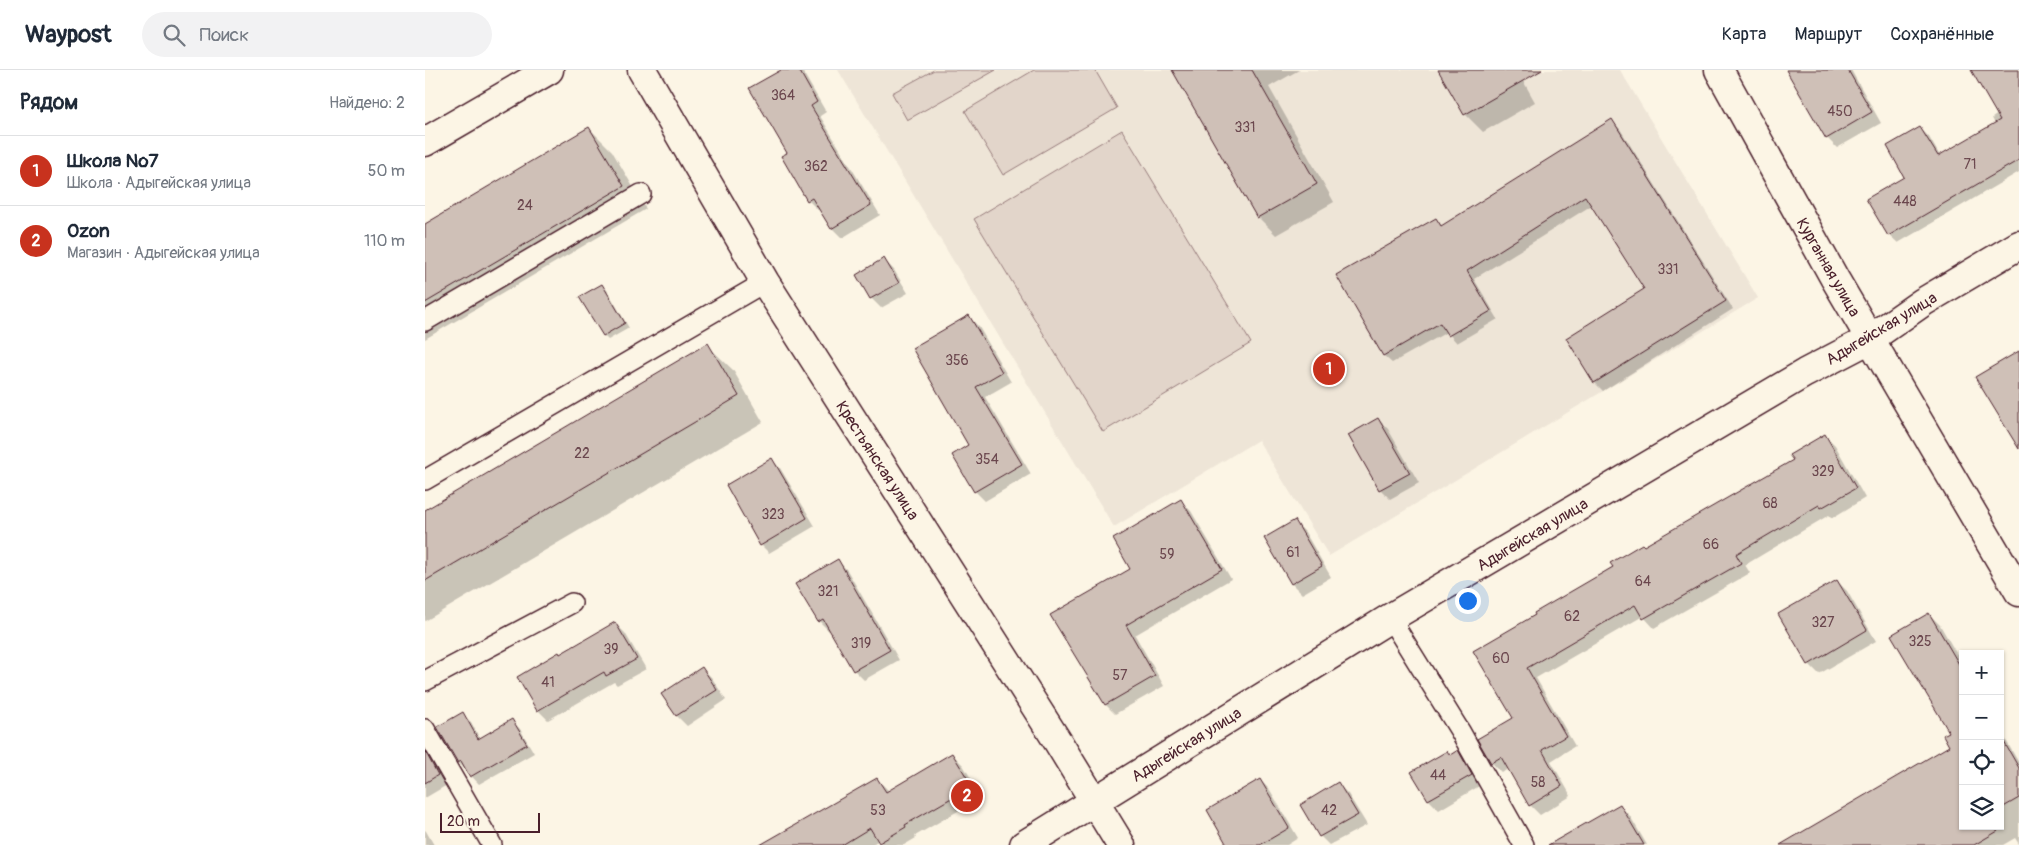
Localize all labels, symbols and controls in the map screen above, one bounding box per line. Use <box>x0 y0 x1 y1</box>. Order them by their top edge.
search box <box>142 12 492 57</box>
text: Waypost <box>25 20 112 49</box>
icon: search <box>160 21 188 49</box>
text: Поиск <box>200 23 249 47</box>
text: Карта <box>1722 23 1766 46</box>
text: Маршрут <box>1794 23 1862 46</box>
text: Сохранённые <box>1890 23 1994 46</box>
house number: 364 <box>771 87 795 104</box>
text: Рядом <box>20 89 78 116</box>
text: Найдено: 2 <box>329 93 405 113</box>
house number: 450 <box>1827 103 1853 120</box>
house number: 331 <box>1234 119 1256 136</box>
text: Школа №7 <box>67 149 159 173</box>
house number: 71 <box>1964 156 1976 173</box>
house number: 362 <box>804 158 828 175</box>
text: 1 <box>33 161 39 181</box>
text: 50 m <box>368 161 405 181</box>
text: Школа · Адыгейская улица <box>67 173 251 193</box>
house number: 448 <box>1893 193 1917 210</box>
house number: 24 <box>517 197 533 214</box>
street label: Курганная улица <box>1792 215 1864 320</box>
text: Ozon <box>67 219 110 243</box>
text: 2 <box>32 231 40 251</box>
text: 110 m <box>364 231 405 251</box>
text: Магазин · Адыгейская улица <box>67 243 260 263</box>
house number: 331 <box>1657 261 1679 278</box>
street label: Адыгейская улица <box>1822 288 1941 370</box>
pin: 1 <box>1313 350 1345 388</box>
house number: 356 <box>945 352 969 369</box>
street label: Крестьянская улица <box>831 397 923 524</box>
house number: 22 <box>574 445 590 462</box>
house number: 354 <box>975 451 999 468</box>
house number: 329 <box>1812 463 1834 480</box>
street label: Адыгейская улица <box>1473 494 1592 576</box>
house number: 68 <box>1762 495 1778 512</box>
house number: 323 <box>761 506 785 523</box>
house number: 66 <box>1703 536 1719 553</box>
house number: 61 <box>1286 544 1300 561</box>
house number: 59 <box>1160 546 1174 563</box>
house number: 64 <box>1635 573 1651 590</box>
house number: 321 <box>817 583 839 600</box>
your location <box>1455 588 1481 614</box>
house number: 62 <box>1564 608 1580 625</box>
house number: 327 <box>1811 614 1835 631</box>
house number: 325 <box>1908 633 1932 650</box>
house number: 319 <box>851 635 871 652</box>
house number: 39 <box>603 641 619 658</box>
house number: 60 <box>1492 650 1510 667</box>
map controls <box>1959 650 2004 830</box>
button: + <box>1959 650 2004 695</box>
house number: 57 <box>1113 667 1128 684</box>
house number: 41 <box>541 674 555 691</box>
button: − <box>1959 695 2004 740</box>
street label: Адыгейская улица <box>1128 703 1245 787</box>
button: locate <box>1959 740 2004 785</box>
house number: 44 <box>1430 767 1446 784</box>
house number: 58 <box>1531 774 1545 791</box>
pin: 2 <box>951 777 983 815</box>
button: layers <box>1959 785 2004 830</box>
house number: 53 <box>870 802 886 819</box>
house number: 42 <box>1321 802 1337 819</box>
scale bar <box>440 810 540 833</box>
text: 20 m <box>447 813 480 830</box>

